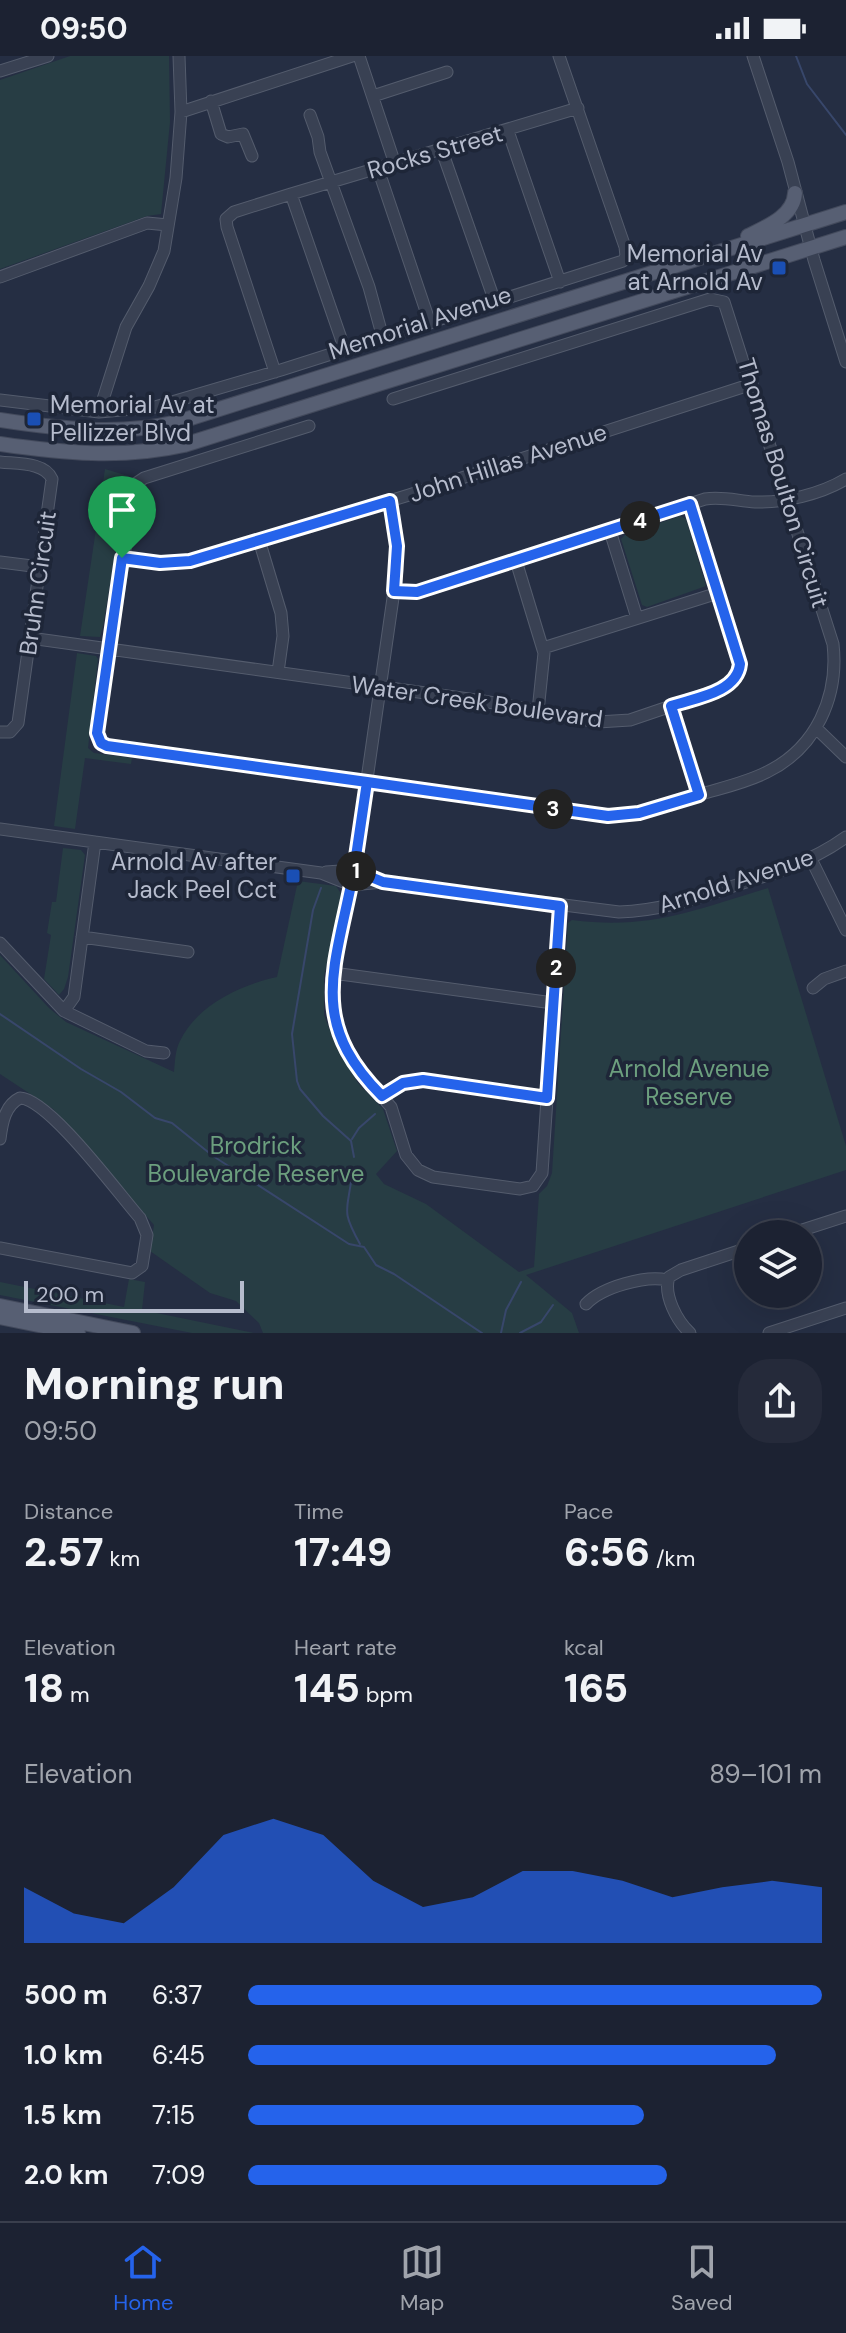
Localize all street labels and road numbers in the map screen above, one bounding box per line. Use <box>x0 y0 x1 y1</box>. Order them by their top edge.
street label: Rocks Street <box>364 117 506 186</box>
street label: Memorial Avenue <box>325 278 515 367</box>
street label: Thomas Boulton Circuit <box>731 354 836 612</box>
street label: John Hillas Avenue <box>405 416 611 509</box>
street label: Bruhn Circuit <box>12 509 63 657</box>
street label: Water Creek Boulevard <box>349 669 605 735</box>
street label: Arnold Avenue <box>654 841 817 920</box>

